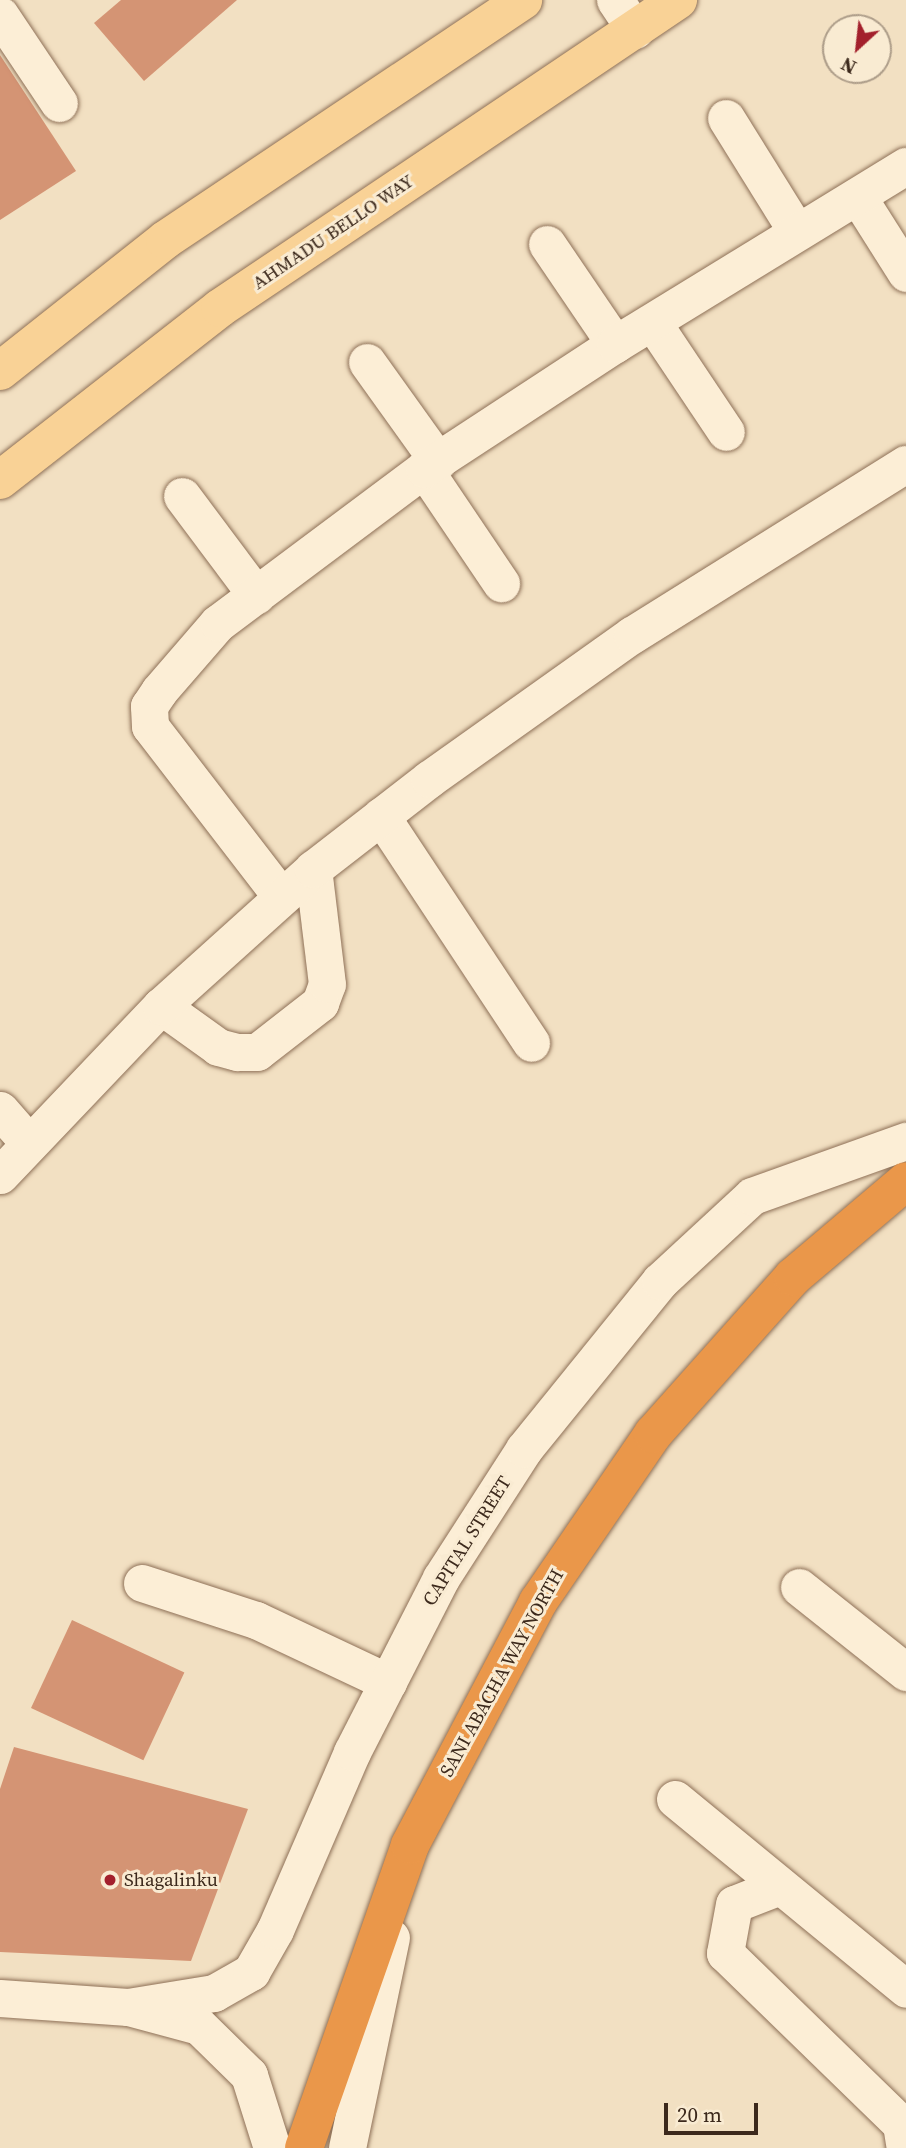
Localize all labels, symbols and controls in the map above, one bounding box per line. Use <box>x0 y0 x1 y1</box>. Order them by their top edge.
north arrow <box>822 14 892 84</box>
text: N <box>836 51 860 81</box>
street label: AHMADU BELLO WAY <box>248 169 418 295</box>
street label: CAPITAL STREET <box>418 1472 516 1610</box>
street label: SANI ABACHA WAY NORTH <box>435 1565 569 1781</box>
place label: Shagalinku <box>124 1869 218 1891</box>
marker: Shagalinku <box>102 1872 118 1888</box>
scale bar <box>668 2088 762 2132</box>
text: 20 m <box>677 2100 722 2129</box>

